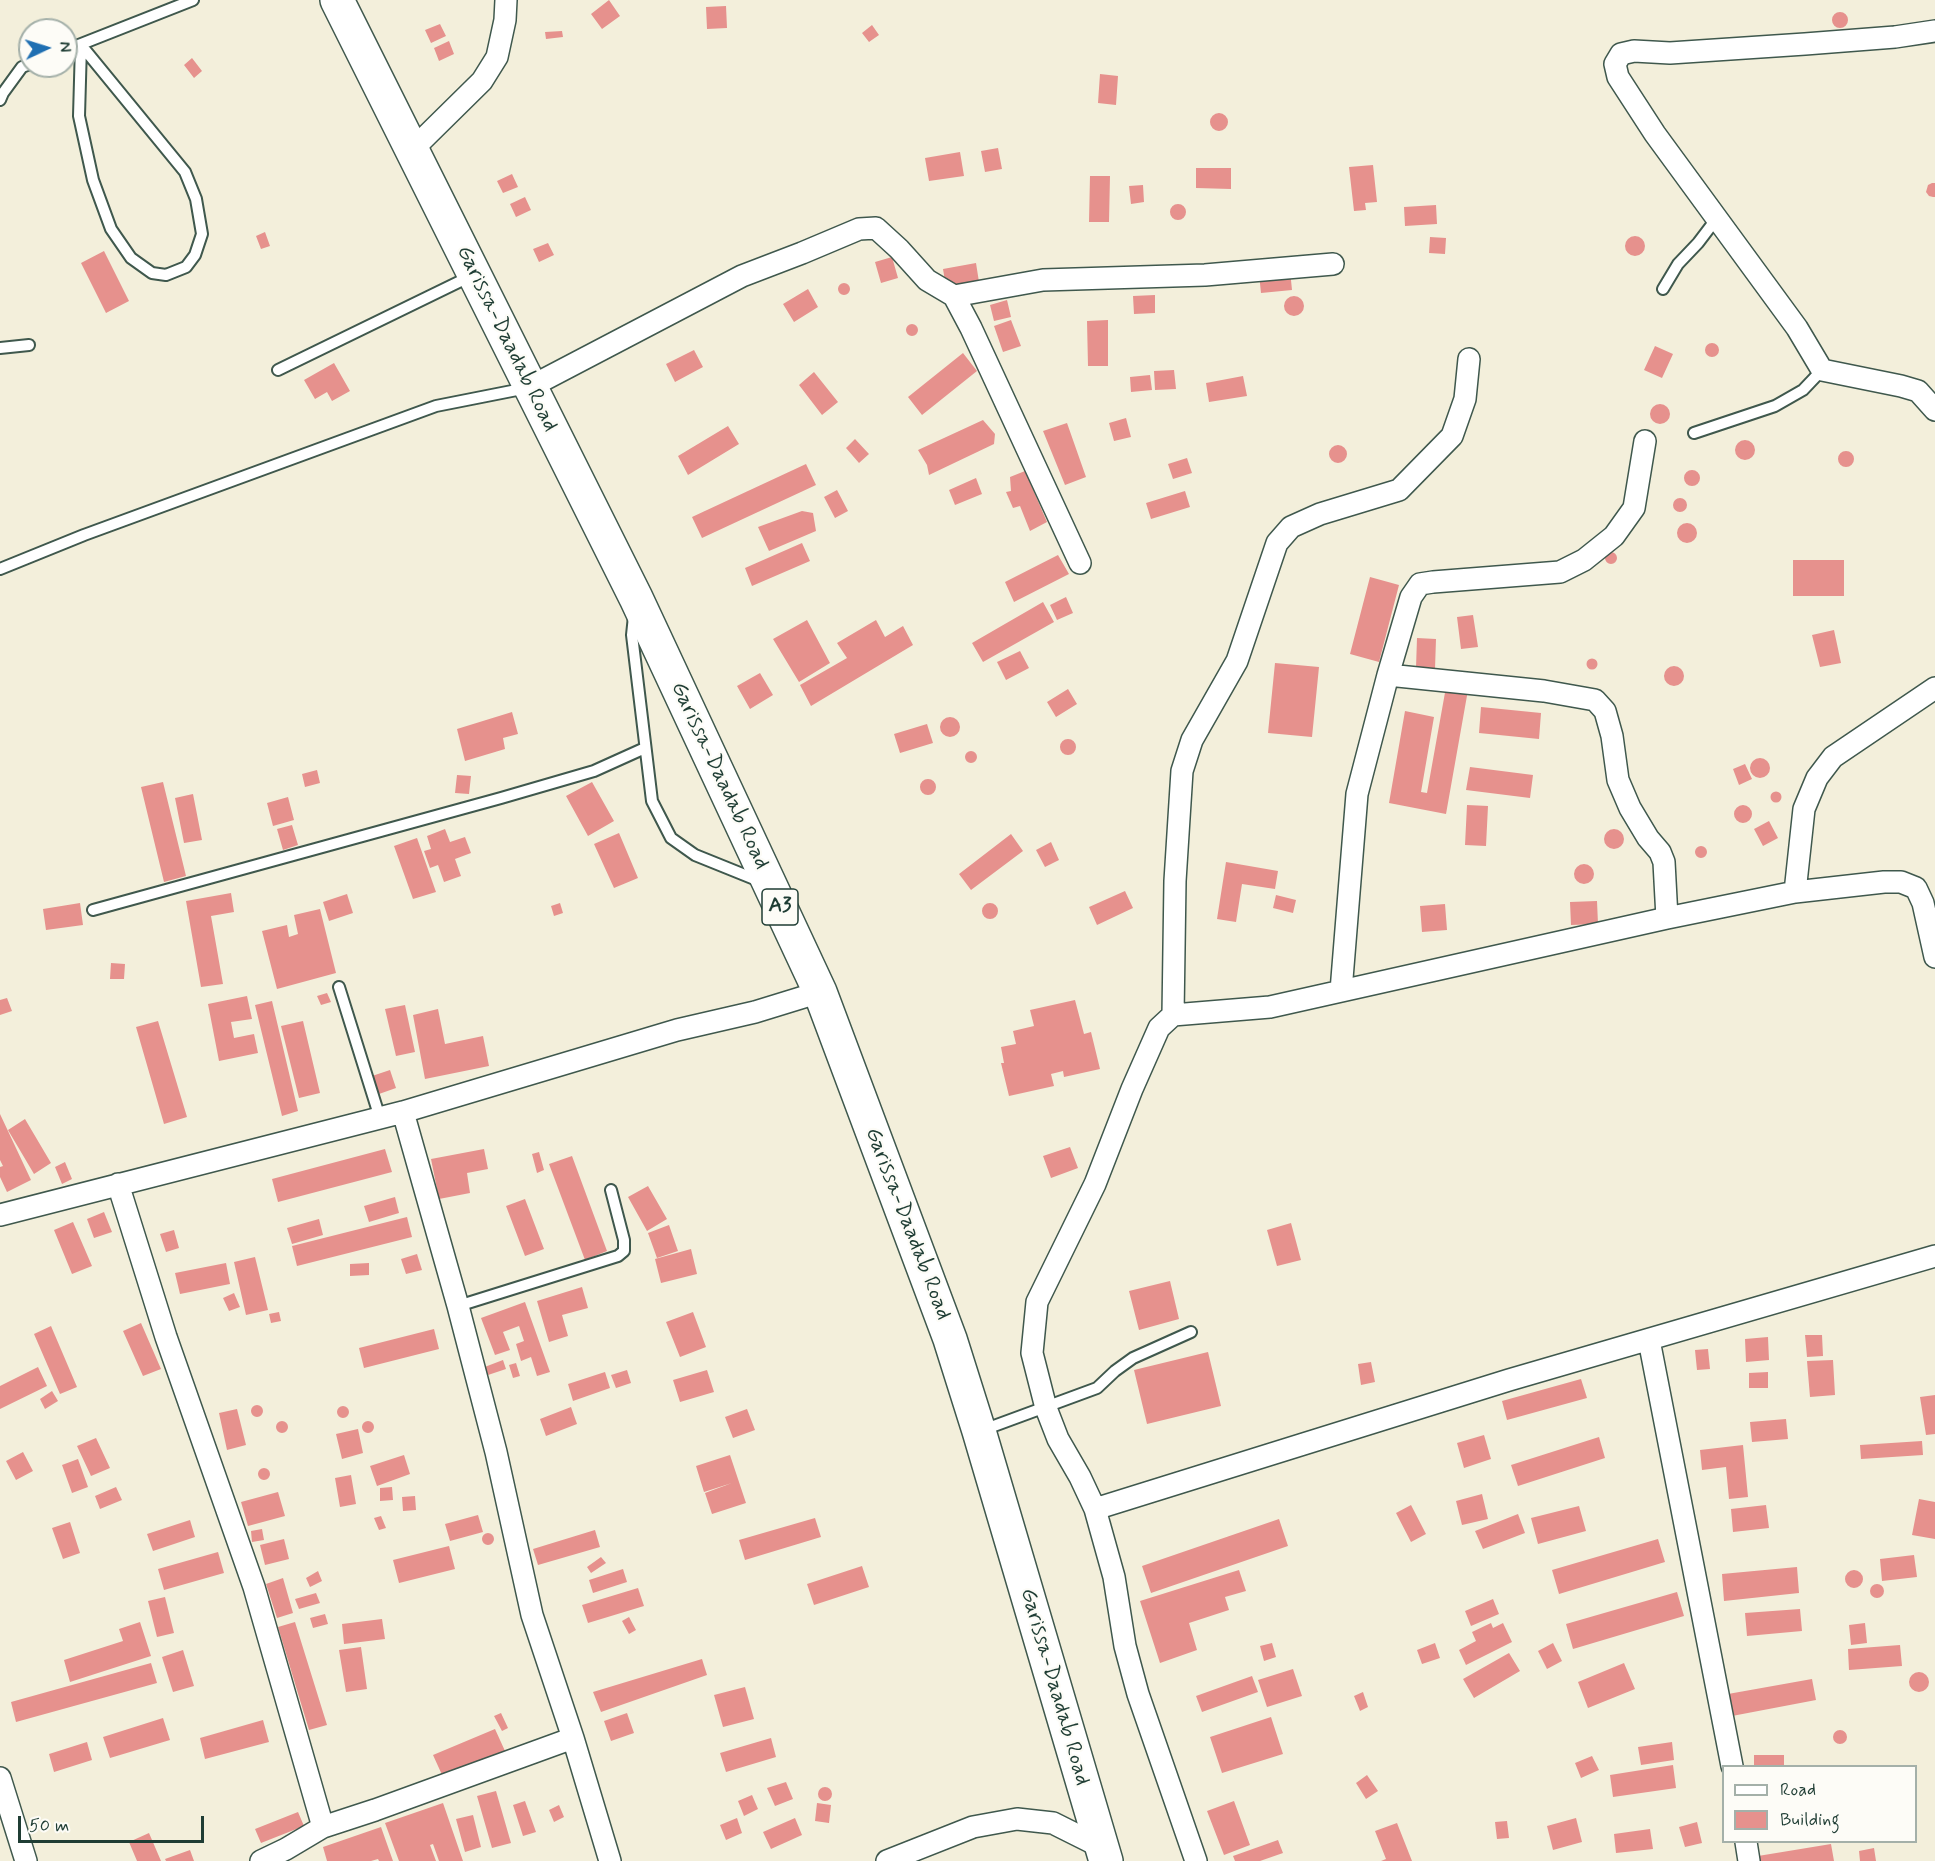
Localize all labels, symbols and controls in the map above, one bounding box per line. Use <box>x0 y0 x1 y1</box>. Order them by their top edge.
north arrow <box>18 18 78 78</box>
text: N <box>54 41 75 53</box>
street label: Garissa-Daadab Road <box>449 242 563 436</box>
street label: Garissa-Daadab Road <box>664 678 774 874</box>
road number: A3 <box>762 889 798 925</box>
street label: Garissa-Daadab Road <box>858 1124 956 1324</box>
street label: Garissa-Daadab Road <box>1013 1585 1095 1789</box>
legend <box>1722 1765 1917 1843</box>
text: Road <box>1780 1778 1816 1802</box>
scale bar <box>21 1804 207 1842</box>
text: Building <box>1780 1808 1840 1832</box>
text: 50 m <box>29 1814 69 1838</box>

